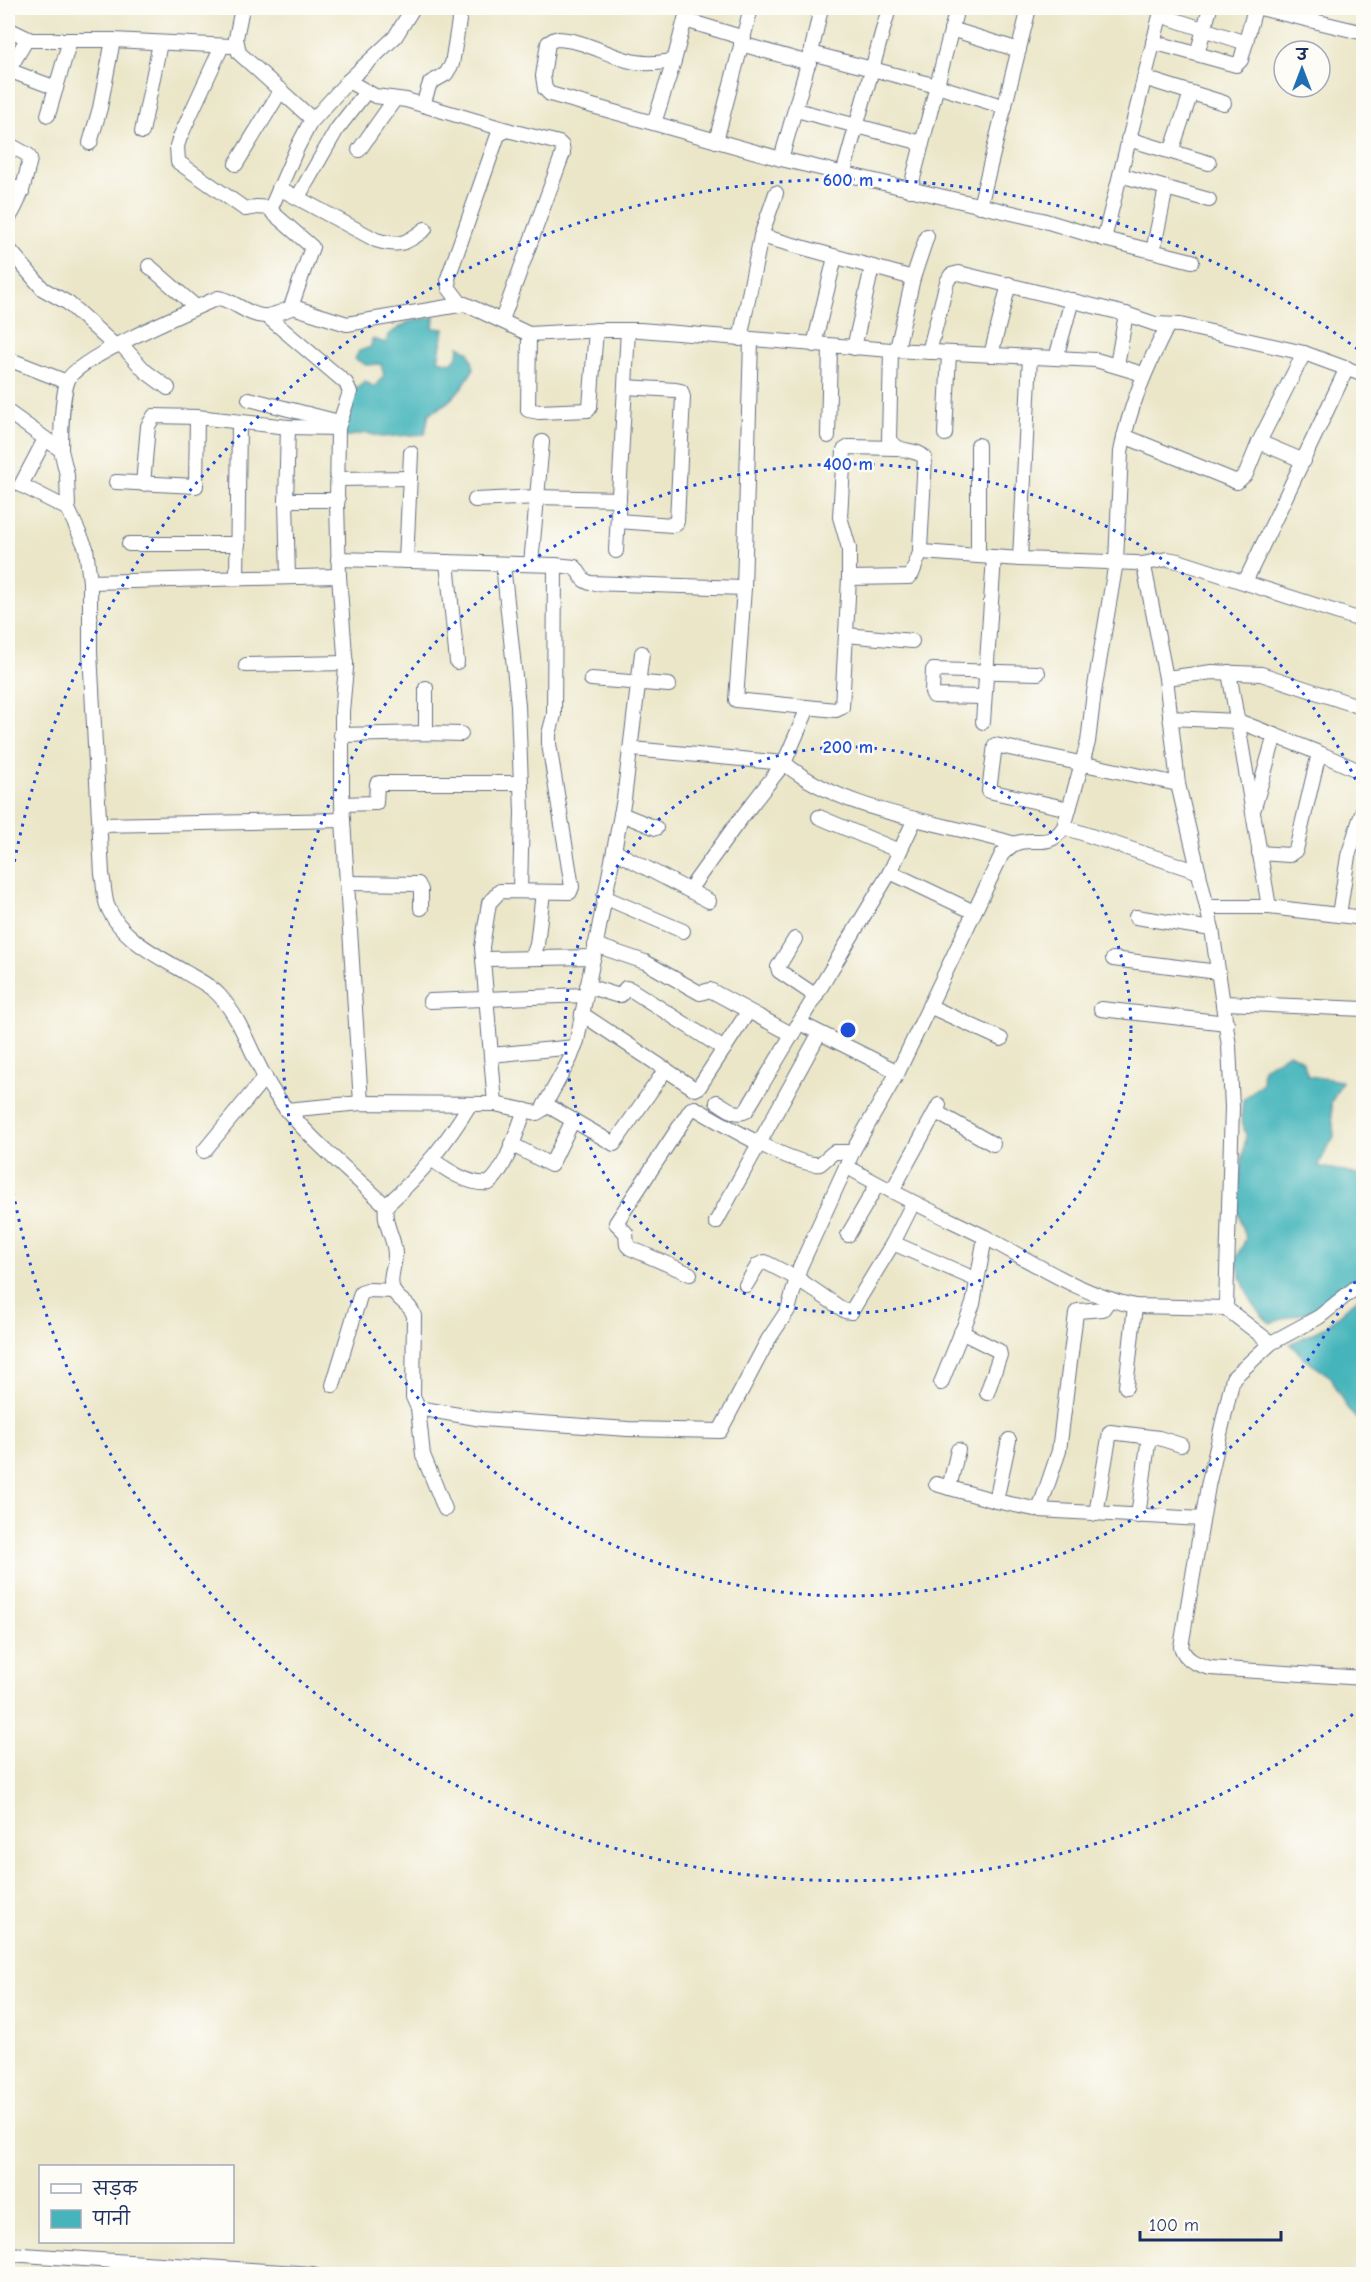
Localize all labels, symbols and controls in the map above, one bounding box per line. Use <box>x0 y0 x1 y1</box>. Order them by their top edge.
north arrow <box>1272 39 1332 99</box>
text: उ <box>1295 46 1309 64</box>
text: 600 m <box>823 170 873 191</box>
text: 400 m <box>823 454 873 475</box>
text: 200 m <box>823 737 873 758</box>
centre of rings <box>838 1020 858 1040</box>
legend <box>39 2165 234 2243</box>
text: सड़क <box>92 2179 138 2200</box>
scale bar <box>1140 2204 1281 2242</box>
text: पानी <box>92 2205 131 2230</box>
text: 100 m <box>1149 2215 1199 2236</box>

